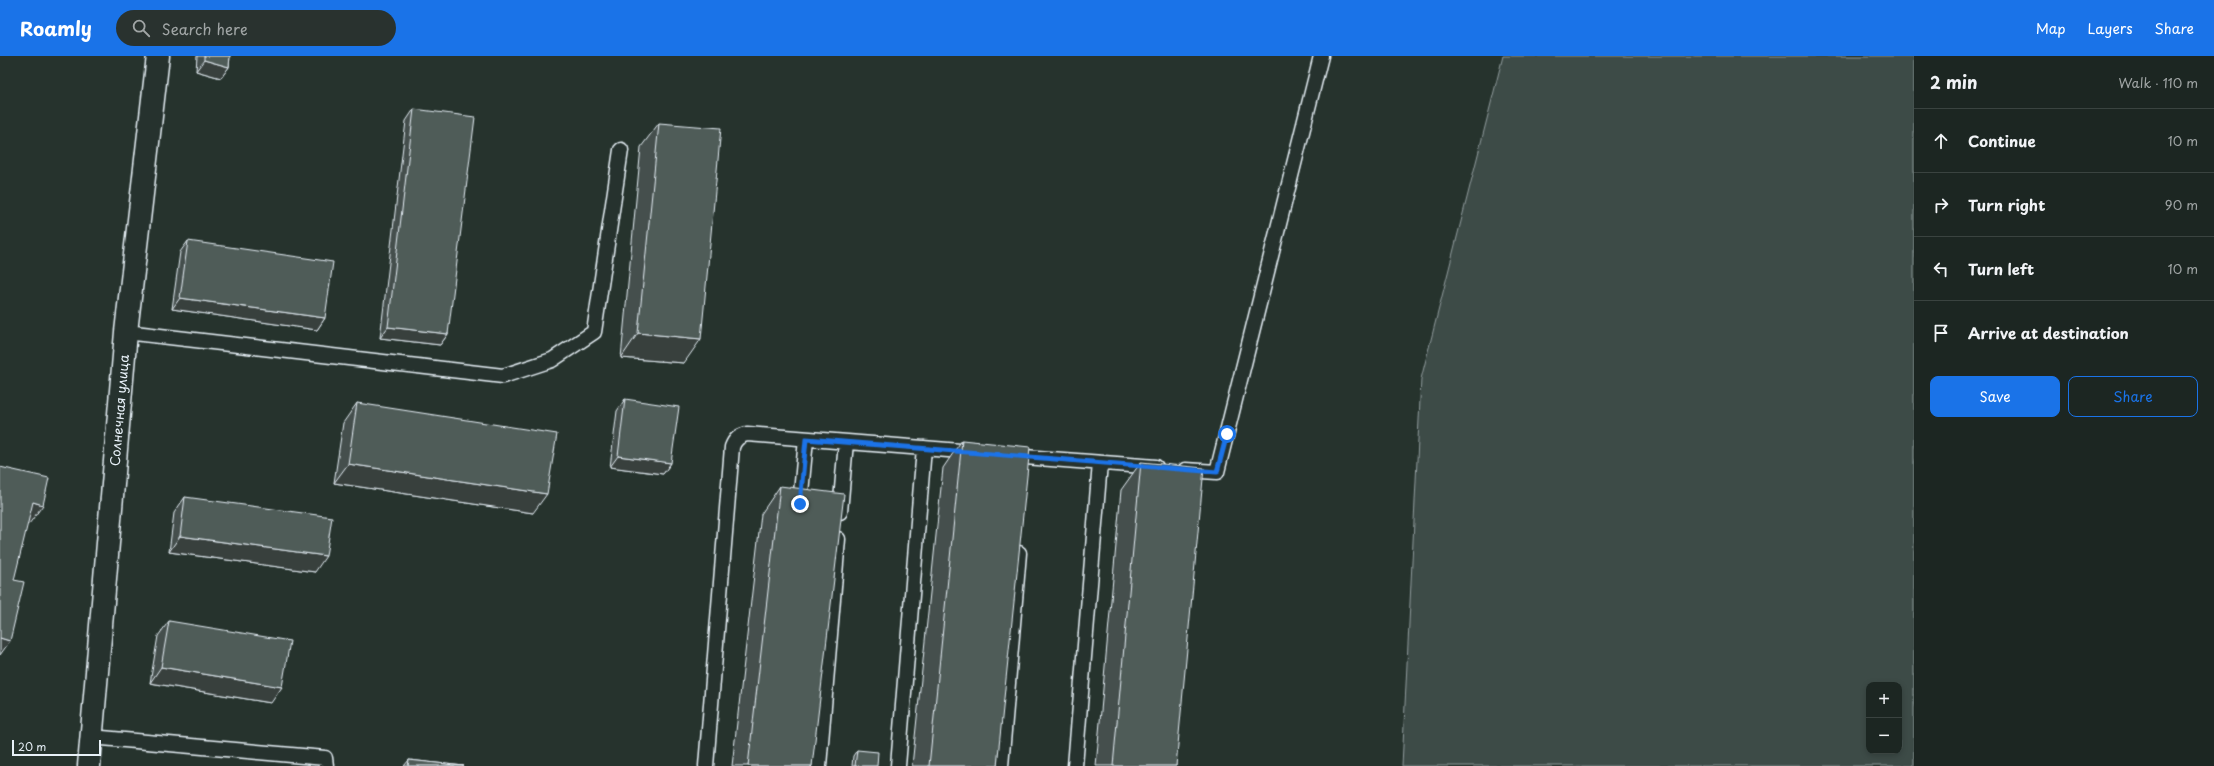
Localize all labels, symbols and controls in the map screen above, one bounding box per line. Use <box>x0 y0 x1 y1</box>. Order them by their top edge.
search box <box>116 10 396 46</box>
text: Roamly <box>20 14 92 42</box>
icon: search <box>130 17 152 39</box>
text: Search here <box>162 17 248 40</box>
text: Map <box>2036 18 2066 39</box>
text: Layers <box>2088 18 2133 39</box>
text: Share <box>2155 18 2194 39</box>
text: 2 min <box>1930 69 1977 95</box>
text: Walk · 110 m <box>2119 73 2198 92</box>
text: Continue <box>1968 129 2036 152</box>
icon: ahead <box>1930 130 1952 152</box>
text: 10 m <box>2168 131 2198 150</box>
text: Turn right <box>1968 193 2045 216</box>
icon: right <box>1930 194 1952 216</box>
text: 90 m <box>2165 195 2198 214</box>
text: Turn left <box>1968 257 2034 280</box>
icon: left <box>1930 258 1952 280</box>
text: 10 m <box>2168 259 2198 278</box>
text: Arrive at destination <box>1968 321 2129 344</box>
icon: arrive <box>1930 322 1952 344</box>
street label: Солнечная улица <box>105 353 133 467</box>
button: Save <box>1930 376 2060 417</box>
button: Share <box>2068 376 2198 417</box>
route start <box>1218 425 1236 443</box>
route end <box>791 495 809 513</box>
map controls <box>1866 682 1902 754</box>
button: + <box>1866 682 1902 718</box>
button: − <box>1866 718 1902 754</box>
scale bar <box>12 738 101 757</box>
text: 20 m <box>18 738 46 755</box>

